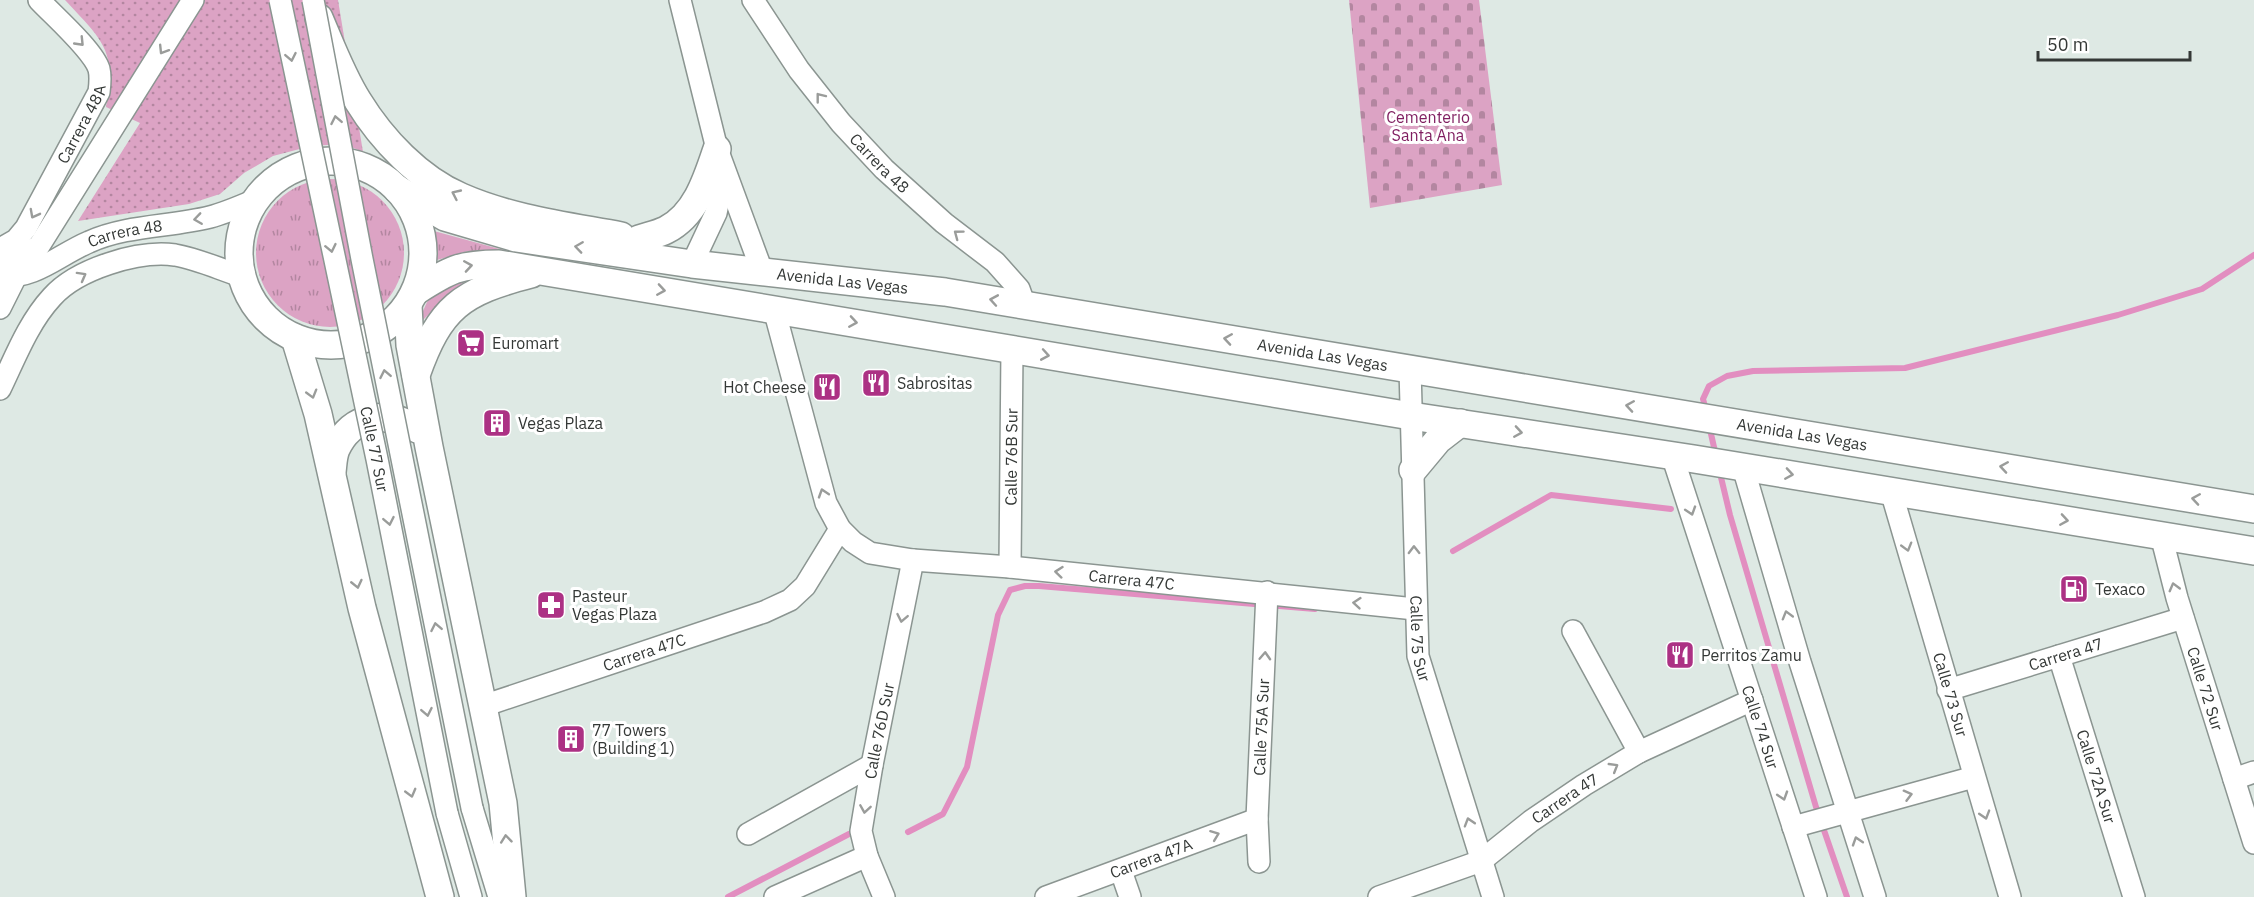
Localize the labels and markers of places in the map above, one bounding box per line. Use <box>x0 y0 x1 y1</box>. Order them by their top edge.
supermarket icon: Euromart <box>455 327 487 359</box>
place label: Euromart <box>492 333 559 353</box>
restaurant icon: Sabrositas <box>860 367 892 399</box>
restaurant icon: Hot Cheese <box>811 371 843 403</box>
place label: Sabrositas <box>897 373 973 393</box>
place label: Hot Cheese <box>723 377 806 397</box>
building icon: Vegas Plaza <box>481 407 513 439</box>
place label: Vegas Plaza <box>518 413 604 433</box>
fuel station icon: Texaco <box>2058 573 2090 605</box>
place label: Texaco <box>2095 579 2145 599</box>
place label: Pasteur Vegas Plaza <box>572 586 658 624</box>
pharmacy icon: Pasteur Vegas Plaza <box>535 589 567 621</box>
restaurant icon: Perritos Zamu <box>1664 639 1696 671</box>
place label: Perritos Zamu <box>1701 645 1802 665</box>
place label: 77 Towers (Building 1) <box>592 720 675 758</box>
building icon: 77 Towers (Building 1) <box>555 723 587 755</box>

